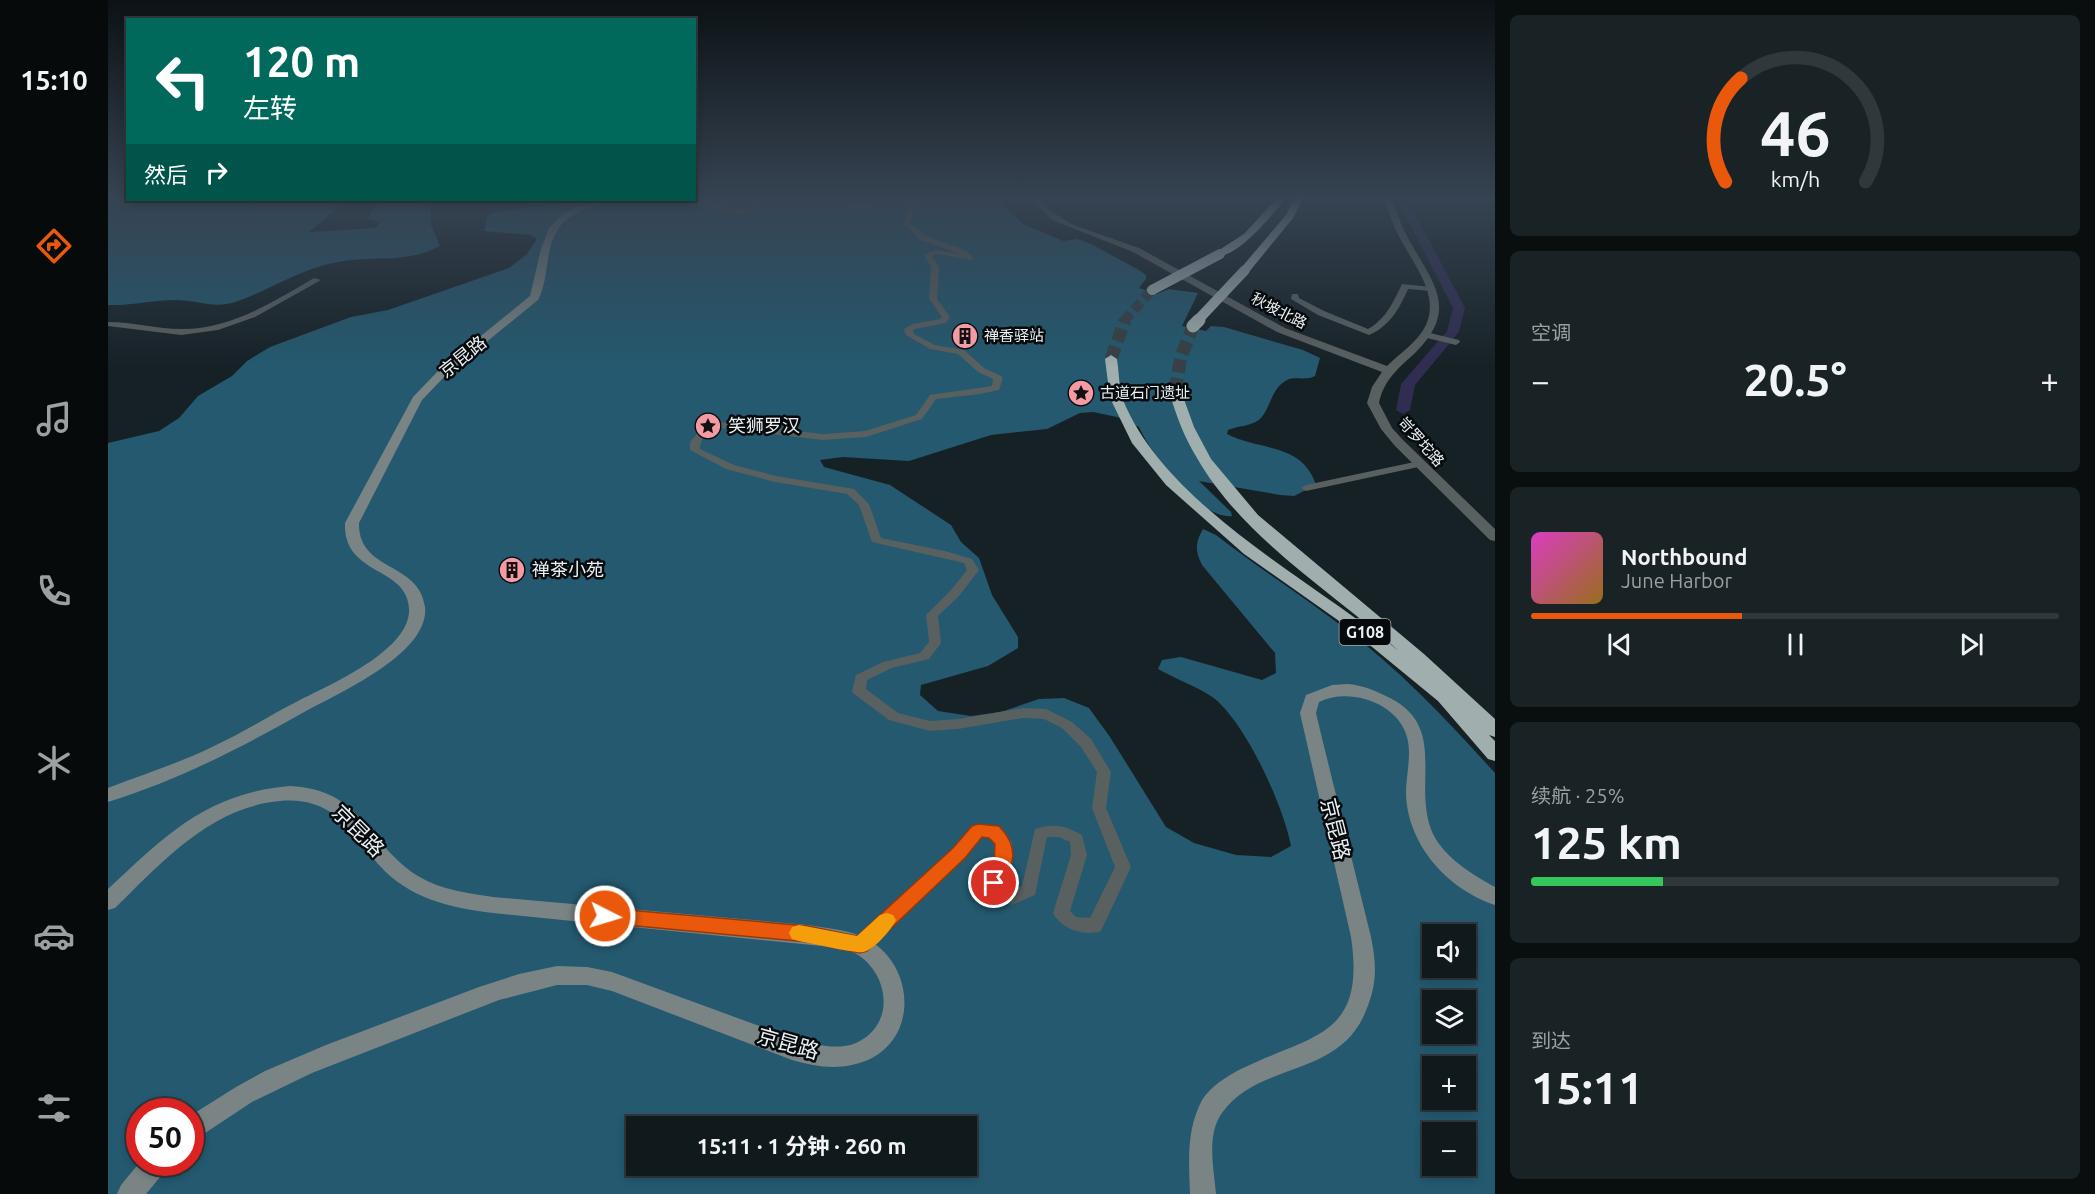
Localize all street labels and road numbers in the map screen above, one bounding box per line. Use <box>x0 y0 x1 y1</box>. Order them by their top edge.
street label: 秋坡北路 <box>1249 289 1310 332</box>
street label: 京昆路 <box>435 331 490 381</box>
street label: 岢罗坨路 <box>1395 414 1448 470</box>
road number: G108 <box>1340 619 1390 645</box>
street label: 京昆路 <box>1317 795 1355 862</box>
street label: 京昆路 <box>328 800 389 861</box>
street label: 京昆路 <box>755 1023 822 1063</box>

